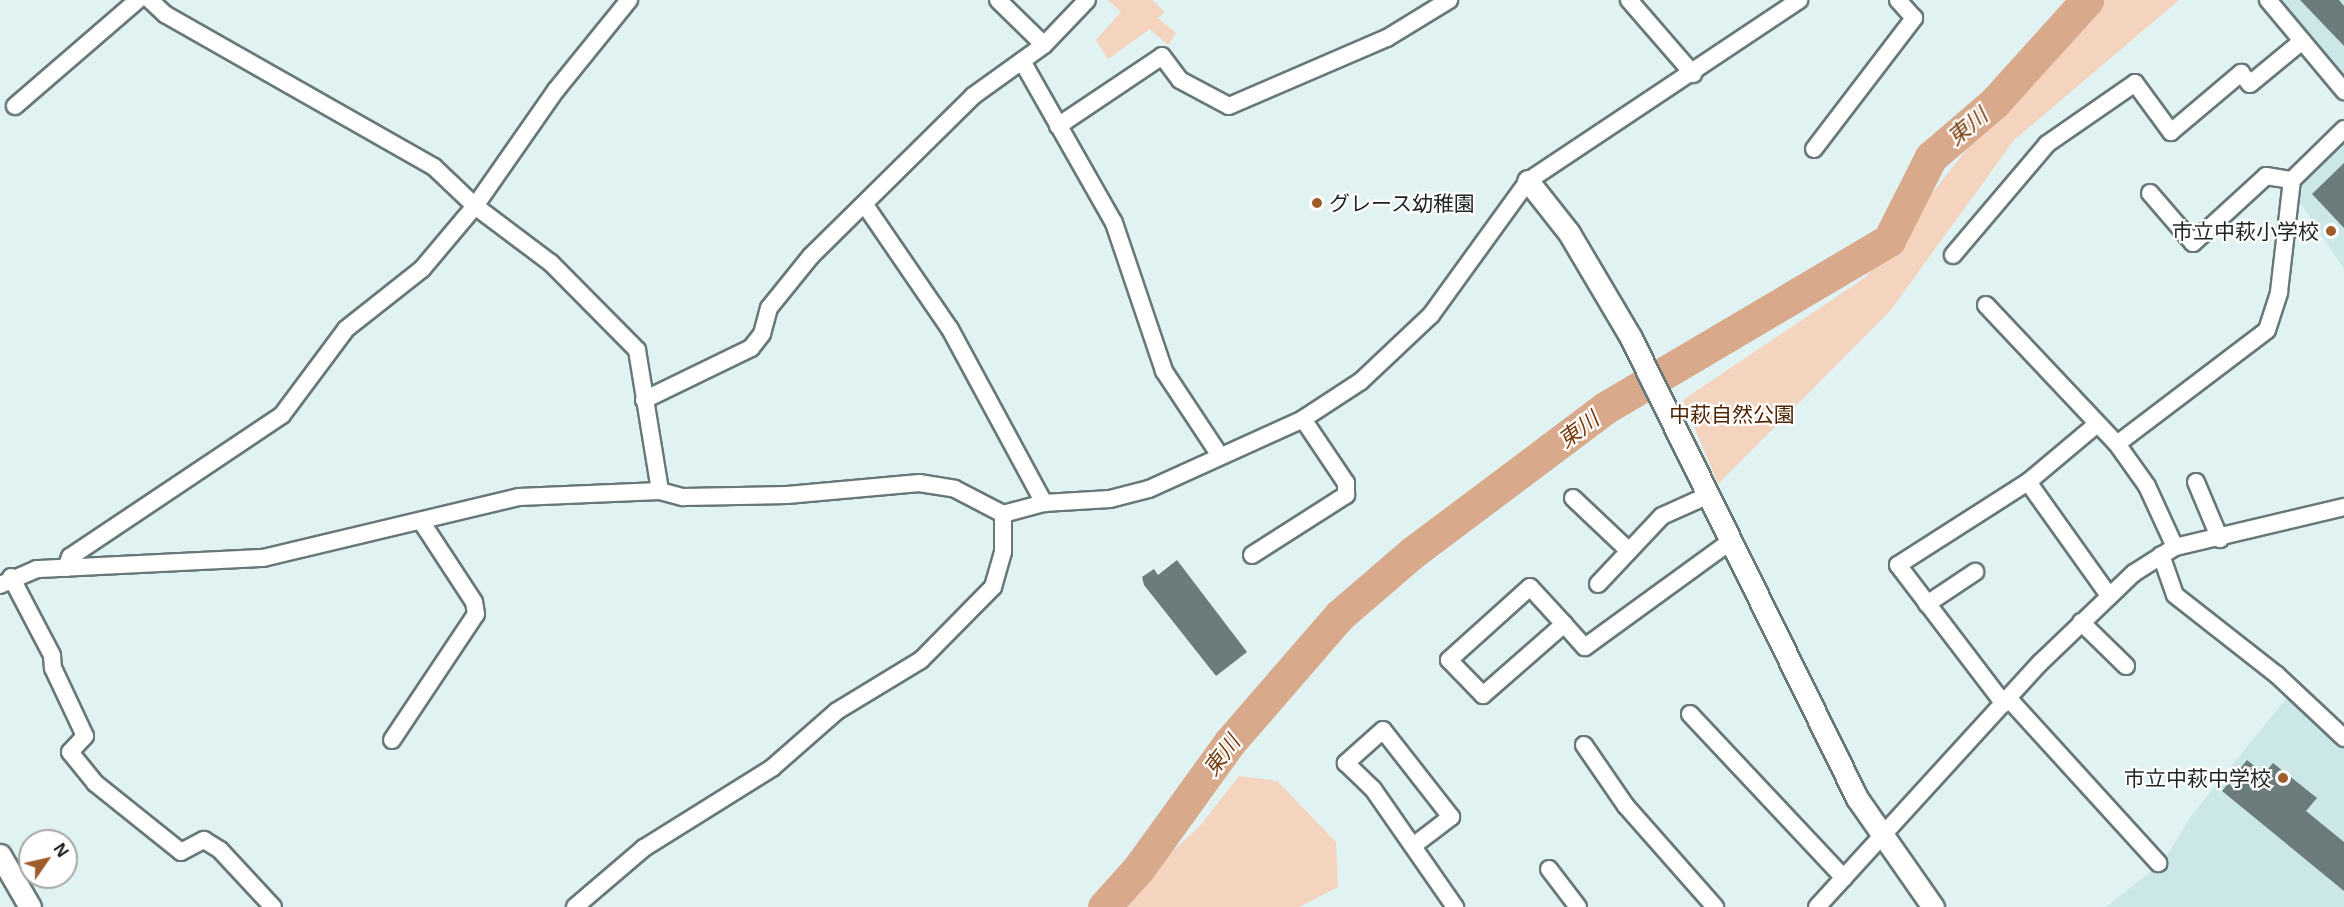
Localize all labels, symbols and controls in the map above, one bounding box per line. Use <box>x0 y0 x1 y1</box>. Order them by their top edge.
water label: 東川 <box>1942 102 1992 150</box>
place label: グレース幼稚園 <box>1329 190 1476 216</box>
marker: グレース幼稚園 <box>1310 196 1324 210</box>
place label: 市立中萩小学校 <box>2172 218 2319 244</box>
marker: 市立中萩小学校 <box>2324 224 2338 238</box>
park label: 中萩自然公園 <box>1669 401 1795 427</box>
water label: 東川 <box>1552 405 1604 453</box>
water label: 東川 <box>1197 729 1245 781</box>
place label: 市立中萩中学校 <box>2124 765 2271 791</box>
marker: 市立中萩中学校 <box>2276 771 2290 785</box>
north arrow <box>18 829 78 889</box>
text: N <box>49 839 74 862</box>

